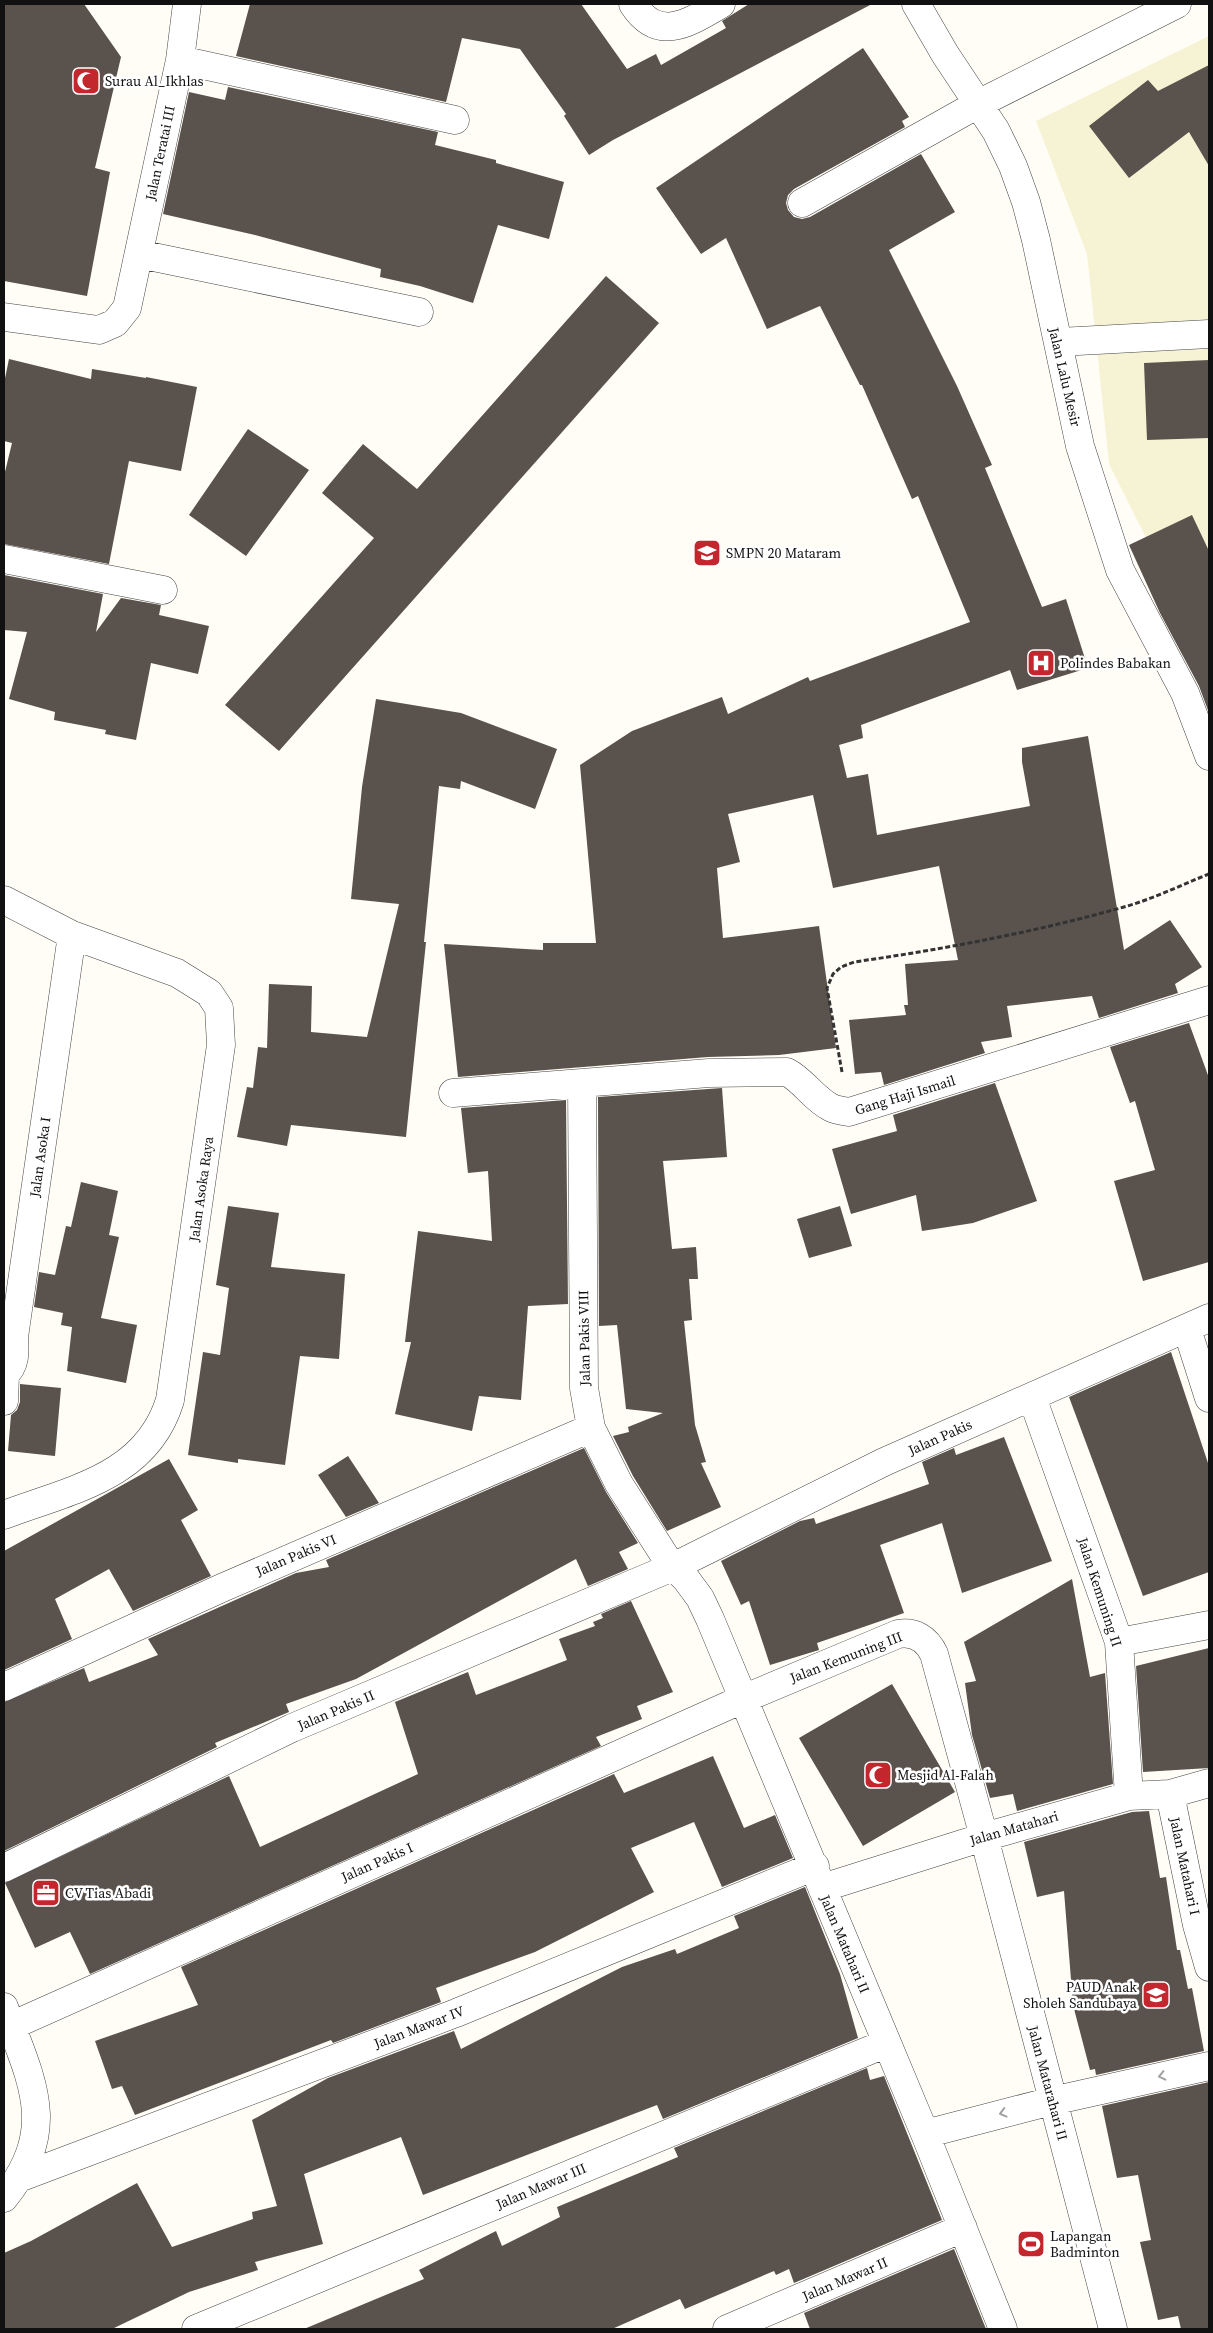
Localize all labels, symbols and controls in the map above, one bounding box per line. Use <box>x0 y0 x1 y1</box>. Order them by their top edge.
mosque icon: Surau Al_Ikhlas <box>71 66 101 96</box>
place label: Surau Al_Ikhlas <box>105 71 204 91</box>
street label: Jalan Teratai III <box>140 104 180 203</box>
street label: Jalan Lalu Mesir <box>1044 324 1086 429</box>
school or university icon: SMPN 20 Mataram <box>692 538 722 568</box>
place label: SMPN 20 Mataram <box>726 543 842 563</box>
hospital icon: Polindes Babakan <box>1026 648 1056 678</box>
place label: Polindes Babakan <box>1060 653 1172 673</box>
street label: Gang Haji Ismail <box>852 1070 958 1120</box>
street label: Jalan Asoka I <box>24 1116 56 1199</box>
street label: Jalan Asoka Raya <box>184 1134 218 1244</box>
street label: Jalan Pakis VIII <box>573 1290 595 1387</box>
street label: Jalan Pakis <box>904 1414 975 1460</box>
street label: Jalan Pakis VI <box>252 1529 339 1581</box>
street label: Jalan Kemuning II <box>1073 1534 1127 1649</box>
street label: Jalan Kemuning III <box>786 1626 905 1688</box>
street label: Jalan Pakis II <box>294 1685 378 1736</box>
mosque icon: Mesjid Al-Falah <box>863 1760 893 1790</box>
place label: Mesjid Al-Falah <box>897 1765 994 1785</box>
street label: Jalan Matahari <box>966 1806 1061 1851</box>
street label: Jalan Matahari I <box>1165 1814 1205 1917</box>
street label: Jalan Pakis I <box>337 1837 416 1887</box>
office icon: CV Tias Abadi <box>31 1878 61 1908</box>
place label: CV Tias Abadi <box>65 1883 151 1903</box>
street label: Jalan Matahari II <box>815 1891 875 1996</box>
place label: PAUD Anak Sholeh Sandubaya <box>1023 1977 1138 2013</box>
school or university icon: PAUD Anak Sholeh Sandubaya <box>1141 1980 1171 2010</box>
street label: Jalan Mawar IV <box>370 2000 468 2054</box>
street label: Jalan Matarahari II <box>1023 2022 1073 2143</box>
one-way arrow <box>1157 2070 1166 2081</box>
one-way arrow <box>1000 2108 1008 2118</box>
street label: Jalan Mawar III <box>492 2158 589 2214</box>
place label: Lapangan Badminton <box>1050 2226 1120 2262</box>
sports icon: Lapangan Badminton <box>1016 2229 1046 2259</box>
street label: Jalan Mawar II <box>798 2252 891 2306</box>

